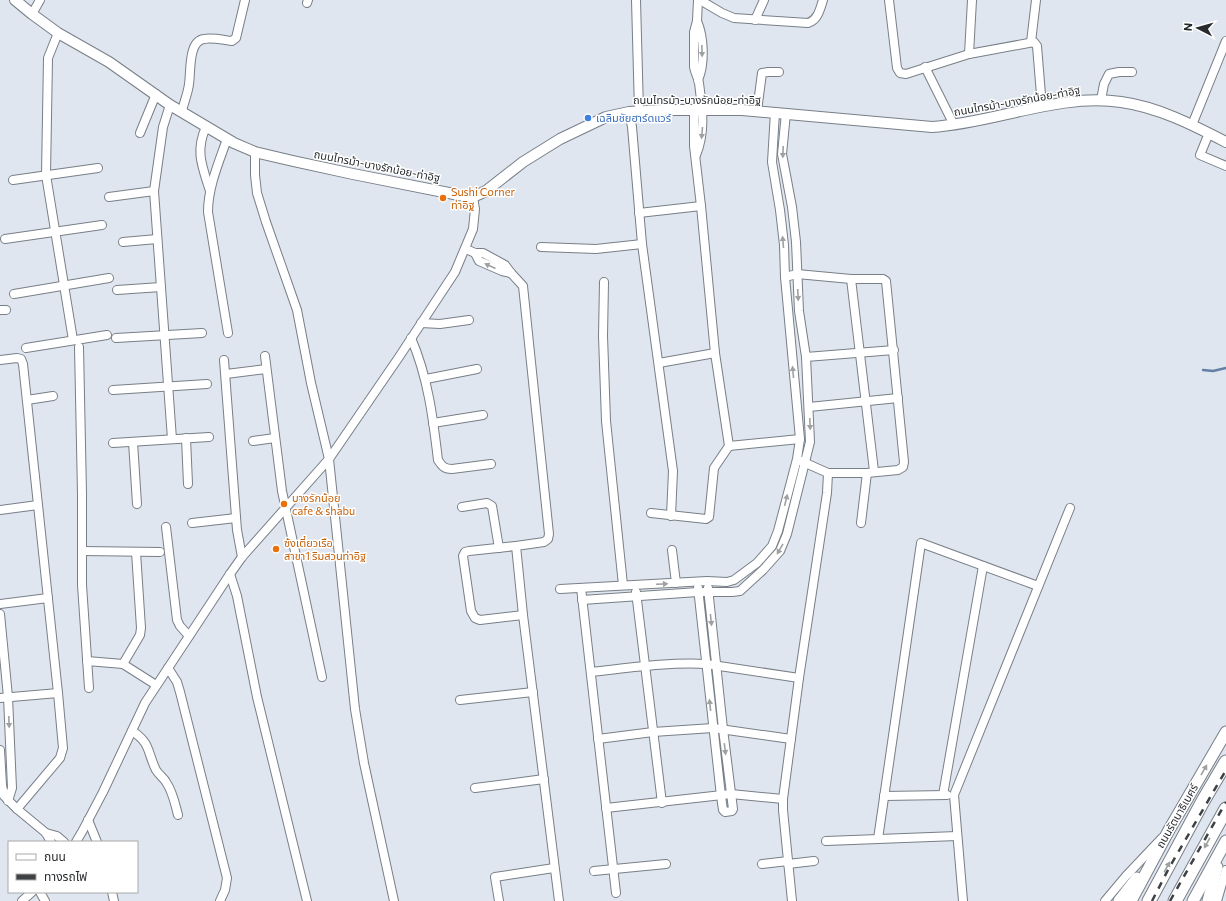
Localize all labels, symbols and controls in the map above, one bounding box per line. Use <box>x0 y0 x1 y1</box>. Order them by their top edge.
north arrow <box>1178 8 1218 48</box>
text: N <box>1181 22 1194 32</box>
one-way arrow <box>699 45 705 58</box>
street label: ถนนไทรม้า-บางรักน้อย-ท่าอิฐ <box>953 83 1081 118</box>
street label: ถนนไทรม้า-บางรักน้อย-ท่าอิฐ <box>633 93 761 106</box>
place label: เฉลิมชัยฮาร์ดแวร์ <box>596 111 672 124</box>
marker: เฉลิมชัยฮาร์ดแวร์ <box>583 113 593 123</box>
one-way arrow <box>698 127 705 139</box>
one-way arrow <box>779 146 786 158</box>
street label: ถนนไทรม้า-บางรักน้อย-ท่าอิฐ <box>313 147 441 184</box>
place label: Sushi Corner ท่าอิฐ <box>451 185 515 211</box>
marker: Sushi Corner ท่าอิฐ <box>438 193 448 203</box>
one-way arrow <box>780 236 787 248</box>
one-way arrow <box>484 263 496 269</box>
one-way arrow <box>795 289 801 302</box>
one-way arrow <box>790 366 797 378</box>
one-way arrow <box>807 418 813 431</box>
place label: บางรักน้อย cafe & shabu <box>292 491 355 517</box>
one-way arrow <box>783 494 789 506</box>
marker: บางรักน้อย cafe & shabu <box>279 499 289 509</box>
place label: ซ้งเตี๋ยวเรือ สาขา1 ริมสวนท่าอิฐ <box>284 535 366 562</box>
one-way arrow <box>776 543 783 555</box>
marker: ซ้งเตี๋ยวเรือ สาขา1 ริมสวนท่าอิฐ <box>271 544 281 554</box>
one-way arrow <box>656 580 668 587</box>
one-way arrow <box>708 614 714 626</box>
one-way arrow <box>707 699 714 711</box>
one-way arrow <box>6 716 12 729</box>
one-way arrow <box>722 743 728 755</box>
one-way arrow <box>1201 764 1208 776</box>
street label: ถนนรัตนาธิเบศร์ <box>1153 781 1200 850</box>
one-way arrow <box>1204 837 1210 849</box>
legend <box>8 841 138 893</box>
text: ถนน <box>44 849 66 863</box>
one-way arrow <box>1164 861 1171 872</box>
text: ทางรถไฟ <box>44 869 87 883</box>

